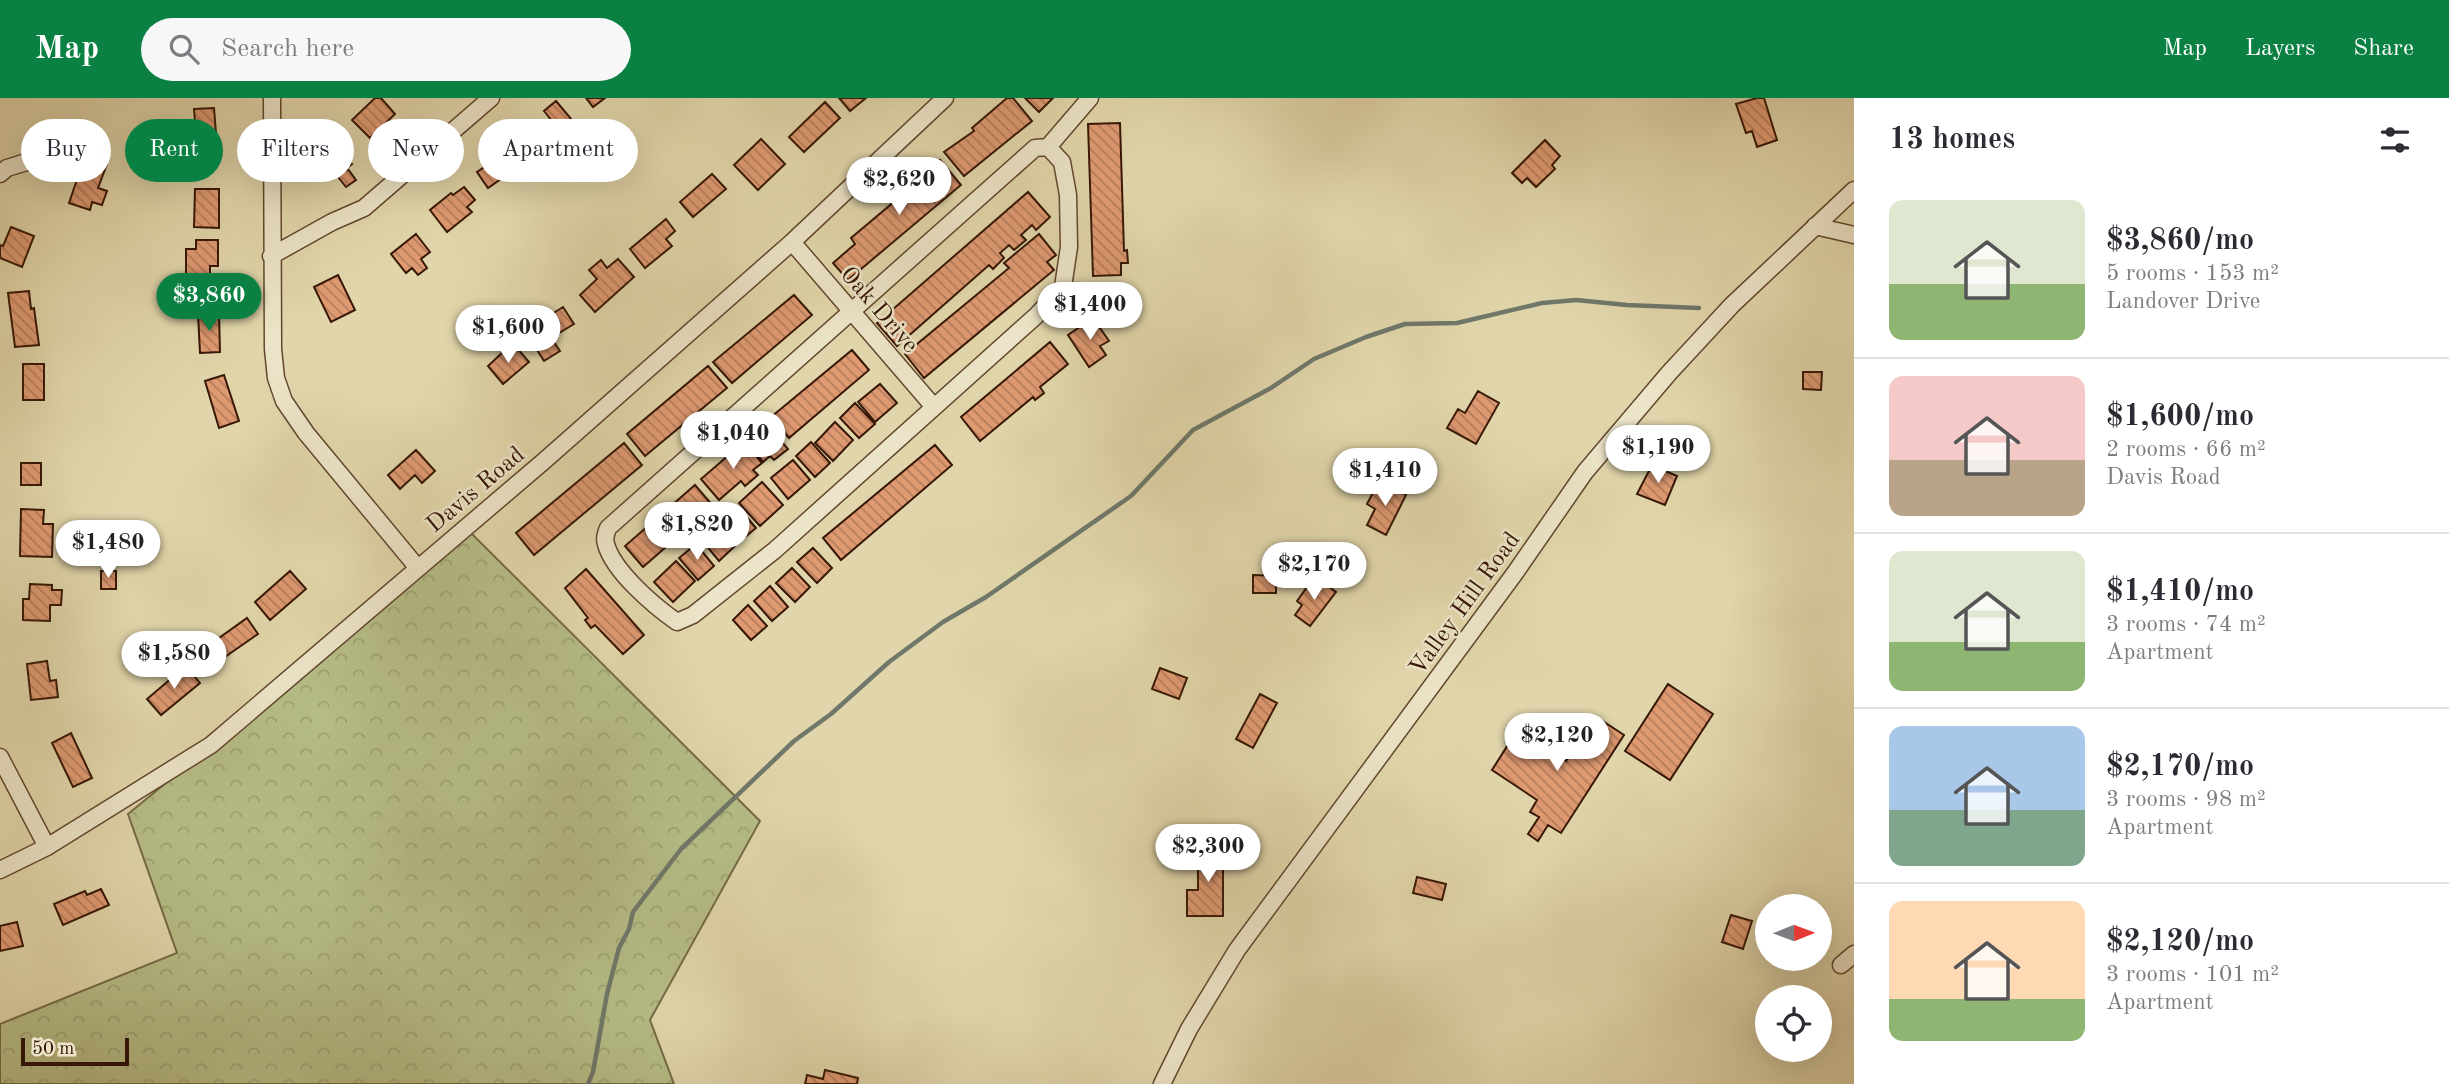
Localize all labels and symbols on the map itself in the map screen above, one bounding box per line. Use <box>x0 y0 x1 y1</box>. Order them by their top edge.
pin: $2,620 <box>842 158 956 217</box>
street label: Oak Drive <box>835 263 922 358</box>
pin: $3,860 <box>152 274 266 333</box>
pin: $1,400 <box>1033 282 1147 342</box>
pin: $1,600 <box>451 306 565 365</box>
pin: $1,040 <box>676 412 790 471</box>
pin: $1,190 <box>1601 426 1715 485</box>
street label: Davis Road <box>423 443 530 538</box>
pin: $1,410 <box>1328 448 1442 508</box>
pin: $1,820 <box>640 503 754 562</box>
pin: $1,480 <box>51 520 165 580</box>
street label: Valley Hill Road <box>1406 528 1525 680</box>
pin: $2,170 <box>1257 542 1371 602</box>
pin: $1,580 <box>117 632 231 691</box>
pin: $2,120 <box>1500 714 1614 773</box>
pin: $2,300 <box>1151 824 1265 884</box>
north arrow <box>1755 894 1832 971</box>
scale bar <box>21 1035 130 1067</box>

